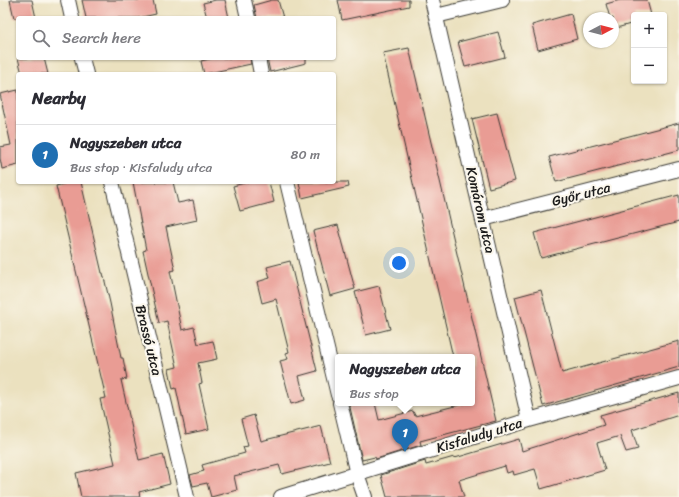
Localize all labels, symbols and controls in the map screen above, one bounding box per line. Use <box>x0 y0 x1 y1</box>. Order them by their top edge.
north arrow <box>583 12 619 48</box>
map controls <box>631 12 667 84</box>
button: + <box>631 12 667 48</box>
search box <box>16 16 336 60</box>
text: Search here <box>62 25 141 51</box>
icon: search <box>30 27 52 49</box>
button: − <box>631 48 667 84</box>
text: Nearby <box>32 83 86 113</box>
text: Nagyszeben utca <box>70 130 181 156</box>
text: 1 <box>42 143 48 166</box>
text: 80 m <box>291 143 320 166</box>
text: Bus stop · Kisfaludy utca <box>70 156 212 179</box>
street label: Komárom utca <box>458 164 503 256</box>
street label: Győr utca <box>549 175 614 214</box>
your location <box>389 253 409 273</box>
street label: Brassó utca <box>128 302 169 378</box>
popup <box>335 354 475 406</box>
text: Nagyszeben utca <box>349 356 461 382</box>
text: Bus stop <box>349 382 399 405</box>
street label: Kisfaludy utca <box>433 410 526 460</box>
pin: 1 <box>392 419 418 452</box>

